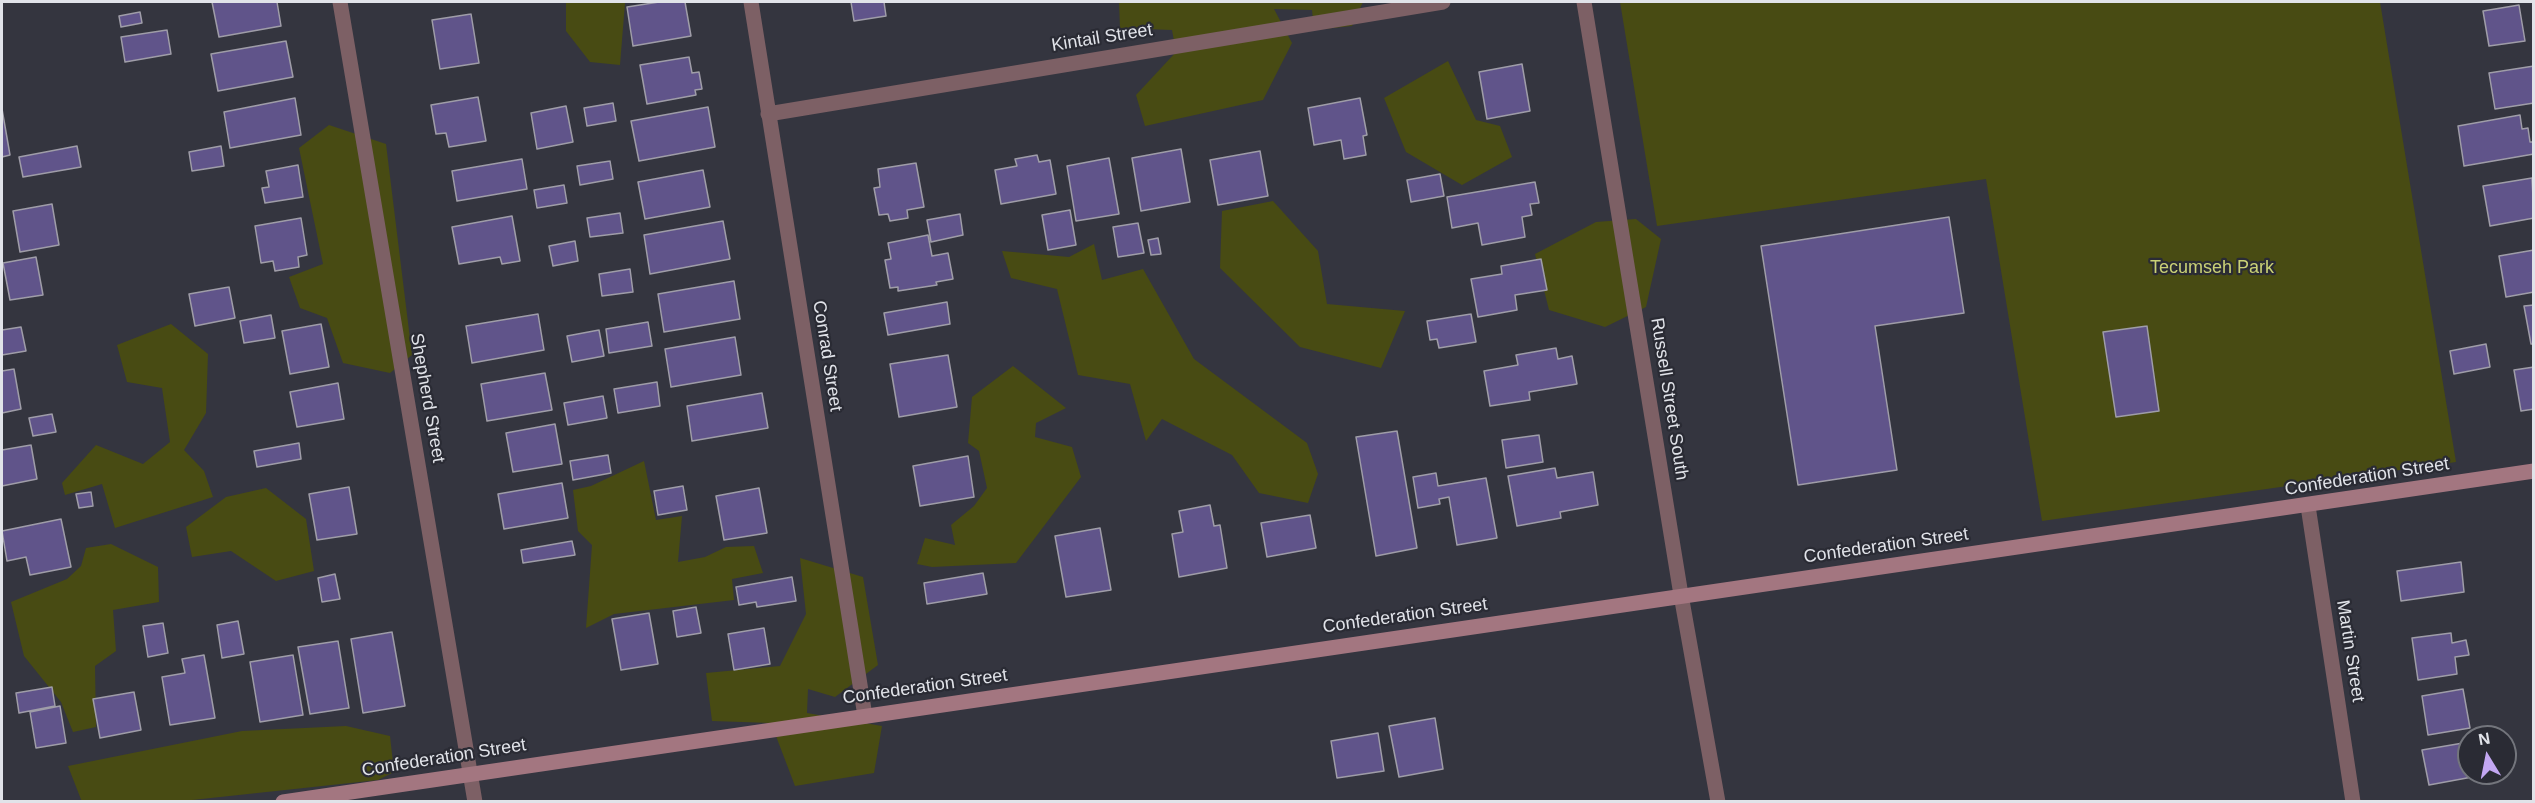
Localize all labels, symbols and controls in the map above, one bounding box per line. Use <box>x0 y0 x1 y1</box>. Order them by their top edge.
street label: Kintail Street <box>1050 19 1154 57</box>
park label: Tecumseh Park <box>2150 257 2274 279</box>
street label: Conrad Street <box>808 299 846 413</box>
street label: Russell Street South <box>1645 316 1693 482</box>
street label: Shepherd Street <box>405 332 449 464</box>
street label: Confederation Street <box>2283 453 2451 501</box>
street label: Confederation Street <box>1802 524 1970 568</box>
street label: Confederation Street <box>1321 594 1489 638</box>
street label: Martin Street <box>2331 598 2369 704</box>
street label: Confederation Street <box>841 665 1009 709</box>
north arrow <box>2457 725 2517 785</box>
text: N <box>2477 729 2491 748</box>
street label: Confederation Street <box>360 734 528 782</box>

